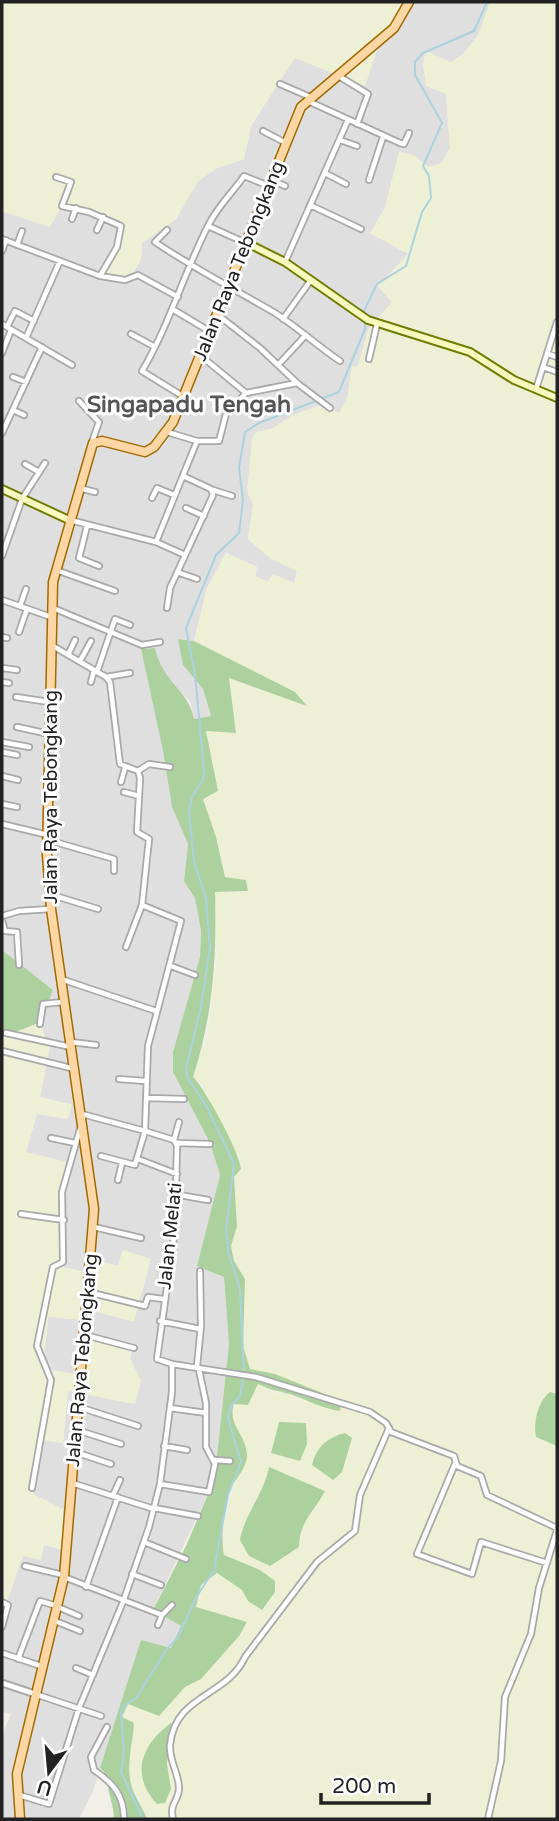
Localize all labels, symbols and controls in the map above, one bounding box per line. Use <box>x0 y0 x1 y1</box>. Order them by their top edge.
street label: Jalan Raya Tebongkang <box>189 158 289 364</box>
district label: Singapadu Tengah <box>87 391 291 419</box>
street label: Jalan Raya Tebongkang <box>40 690 62 904</box>
street label: Jalan Melati <box>153 1181 187 1291</box>
street label: Jalan Raya Tebongkang <box>62 1253 102 1467</box>
north arrow <box>14 1737 84 1807</box>
scale bar <box>321 1762 430 1806</box>
text: 200 m <box>332 1774 396 1799</box>
text: U <box>35 1775 55 1800</box>

